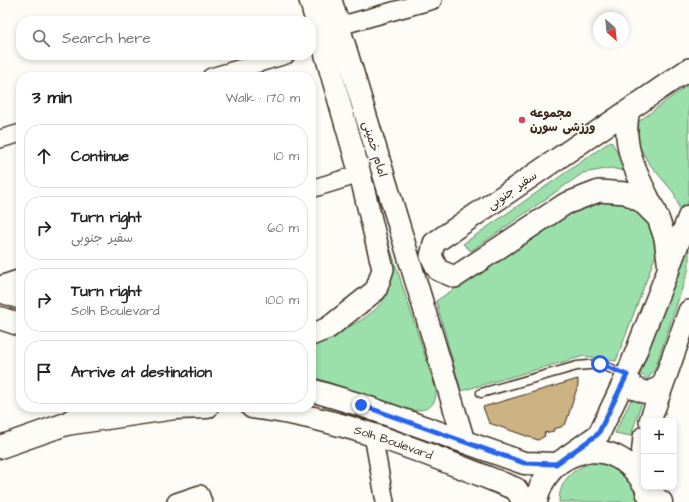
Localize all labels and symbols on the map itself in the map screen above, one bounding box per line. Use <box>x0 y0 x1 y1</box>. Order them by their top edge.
north arrow <box>593 12 629 48</box>
place label: مجموعه ورزشی سورن <box>530 105 595 136</box>
marker: مجموعه ورزشی سورن <box>517 115 527 125</box>
street label: امام خمینی <box>358 119 391 179</box>
street label: سفیر جنوبی <box>484 167 541 214</box>
route start <box>591 355 609 373</box>
route end <box>352 396 370 414</box>
street label: Solh Boulevard <box>352 421 435 464</box>

